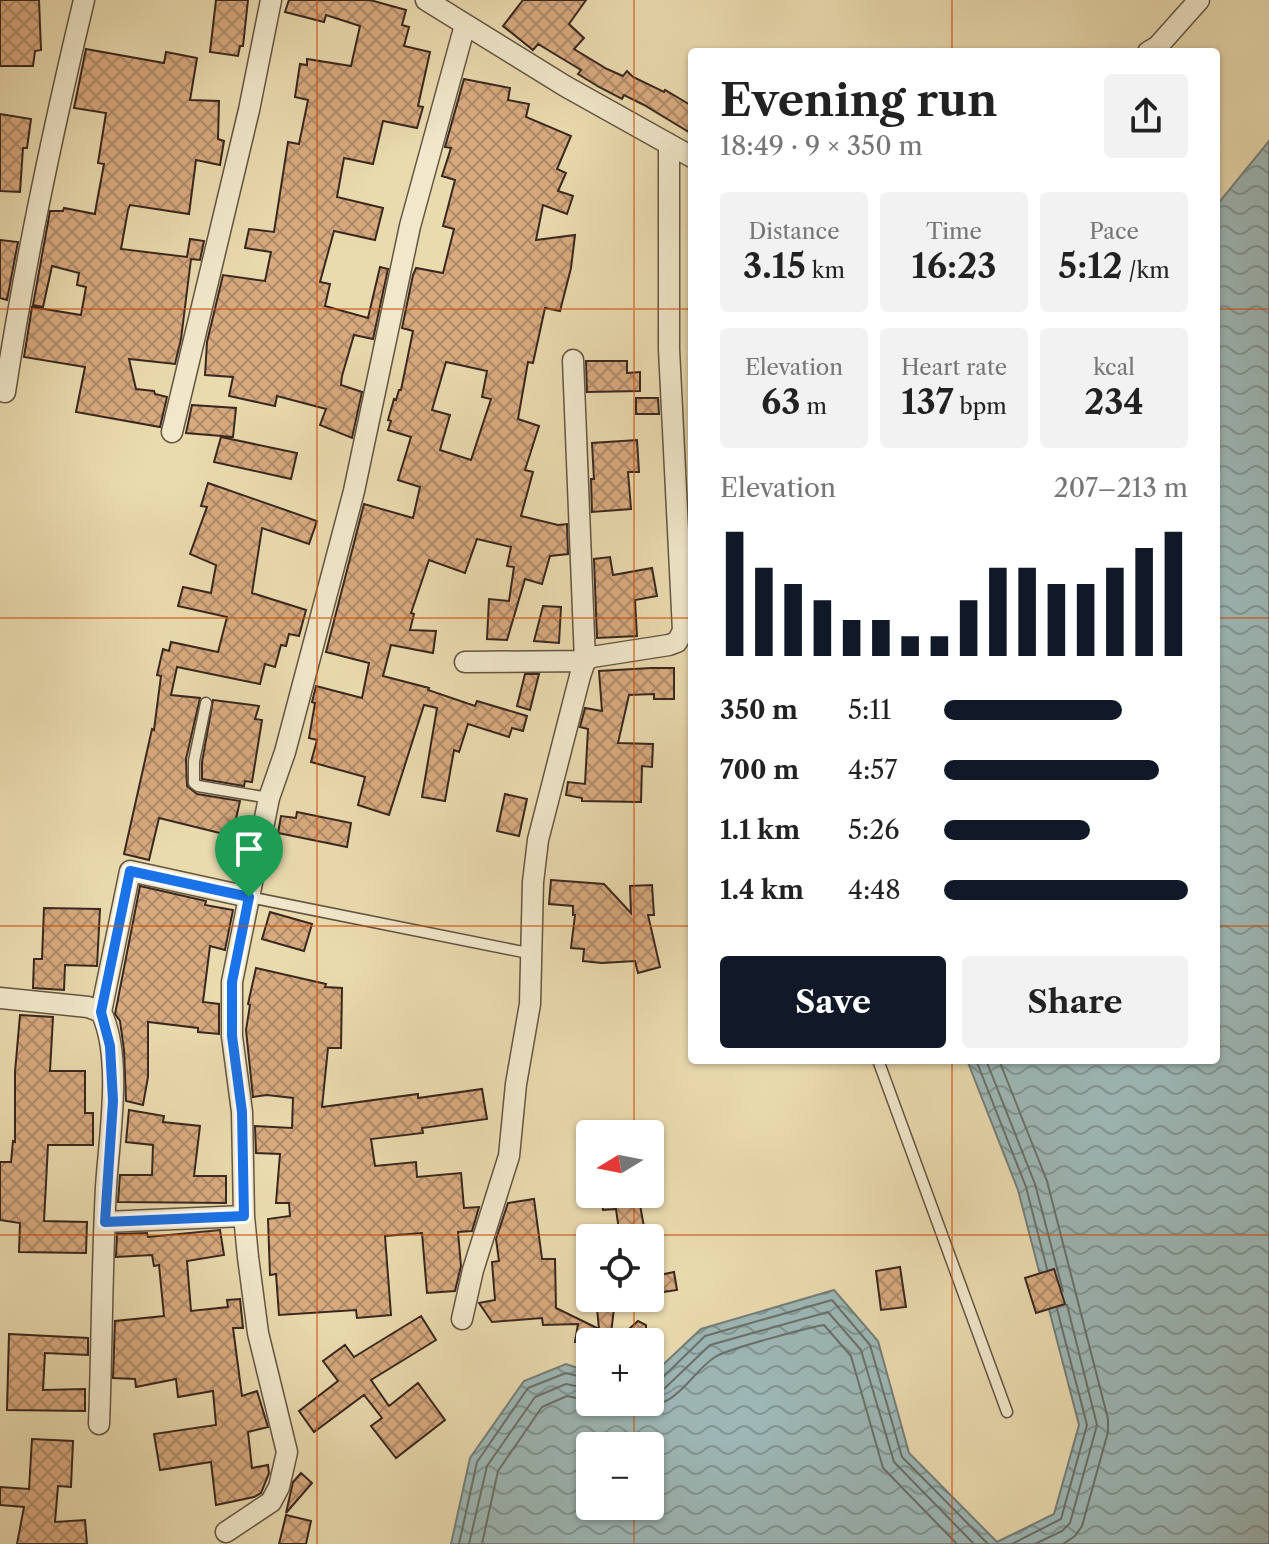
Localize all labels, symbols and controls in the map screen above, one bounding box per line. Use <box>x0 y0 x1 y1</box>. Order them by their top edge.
text: Evening run <box>720 73 997 127</box>
button: share <box>1104 74 1188 158</box>
text: 18:49 · 9 × 350 m <box>720 130 923 162</box>
text: Distance <box>748 218 840 245</box>
text: Time <box>926 218 982 245</box>
text: Pace <box>1089 218 1139 245</box>
text: 3.15 <box>743 245 806 287</box>
text: 16:23 <box>912 245 997 287</box>
text: 5:12 <box>1058 245 1123 287</box>
text: km <box>806 257 845 284</box>
text: /km <box>1123 257 1170 284</box>
text: Elevation <box>745 354 843 381</box>
text: Heart rate <box>901 354 1007 381</box>
text: kcal <box>1093 354 1135 381</box>
text: 63 <box>761 381 801 423</box>
text: 137 <box>901 381 954 423</box>
text: 234 <box>1084 381 1144 423</box>
text: m <box>801 393 827 420</box>
text: bpm <box>954 393 1007 420</box>
text: Elevation <box>720 472 836 504</box>
text: 207–213 m <box>1054 472 1188 504</box>
text: 350 m <box>720 694 798 726</box>
text: 5:11 <box>848 694 891 726</box>
text: 700 m <box>720 754 799 786</box>
text: 4:57 <box>848 754 897 786</box>
text: 1.1 km <box>720 814 800 846</box>
text: 5:26 <box>848 814 900 846</box>
pin <box>215 815 283 897</box>
icon: arrive <box>227 827 271 871</box>
text: 1.4 km <box>720 874 804 906</box>
text: 4:48 <box>848 874 901 906</box>
button: Save <box>720 956 946 1048</box>
button: Share <box>962 956 1188 1048</box>
north arrow <box>576 1120 664 1208</box>
map controls <box>576 1120 664 1520</box>
button: locate <box>576 1224 664 1312</box>
button: + <box>576 1328 664 1416</box>
button: − <box>576 1432 664 1520</box>

